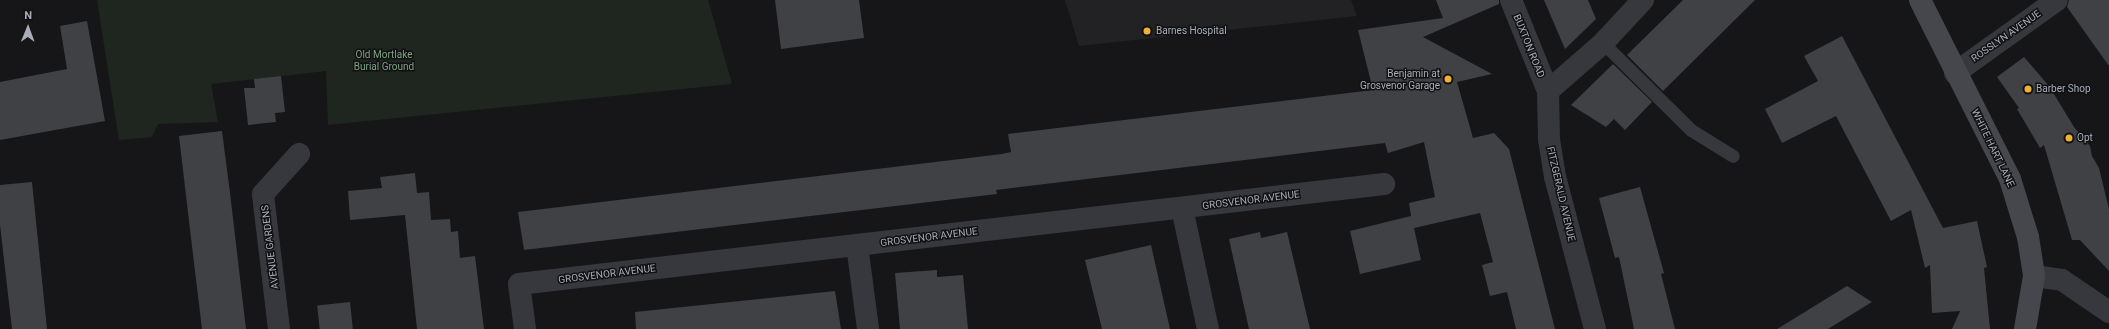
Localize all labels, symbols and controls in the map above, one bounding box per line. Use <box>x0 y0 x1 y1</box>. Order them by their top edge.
north arrow <box>8 8 48 48</box>
street label: ROSSLYN AVENUE <box>1969 8 2043 64</box>
text: N <box>24 9 32 22</box>
street label: BUXTON ROAD <box>1511 13 1547 79</box>
marker: Barnes Hospital <box>1141 25 1153 37</box>
place label: Barnes Hospital <box>1156 25 1227 37</box>
park label: Old Mortlake Burial Ground <box>354 48 414 72</box>
place label: Benjamin at Grosvenor Garage <box>1360 67 1440 90</box>
marker: Benjamin at Grosvenor Garage <box>1443 74 1453 84</box>
place label: Barber Shop <box>2036 83 2091 95</box>
marker: Barber Shop <box>2023 84 2033 94</box>
street label: WHITE HART LANE <box>1969 107 2017 189</box>
place label: Opt <box>2077 132 2093 144</box>
marker: Opt <box>2064 133 2074 143</box>
street label: FITZGERALD AVENUE <box>1544 145 1578 243</box>
street label: GROSVENOR AVENUE <box>1202 188 1300 212</box>
street label: AVENUE GARDENS <box>259 204 281 290</box>
street label: GROSVENOR AVENUE <box>880 225 978 249</box>
street label: GROSVENOR AVENUE <box>558 262 656 286</box>

